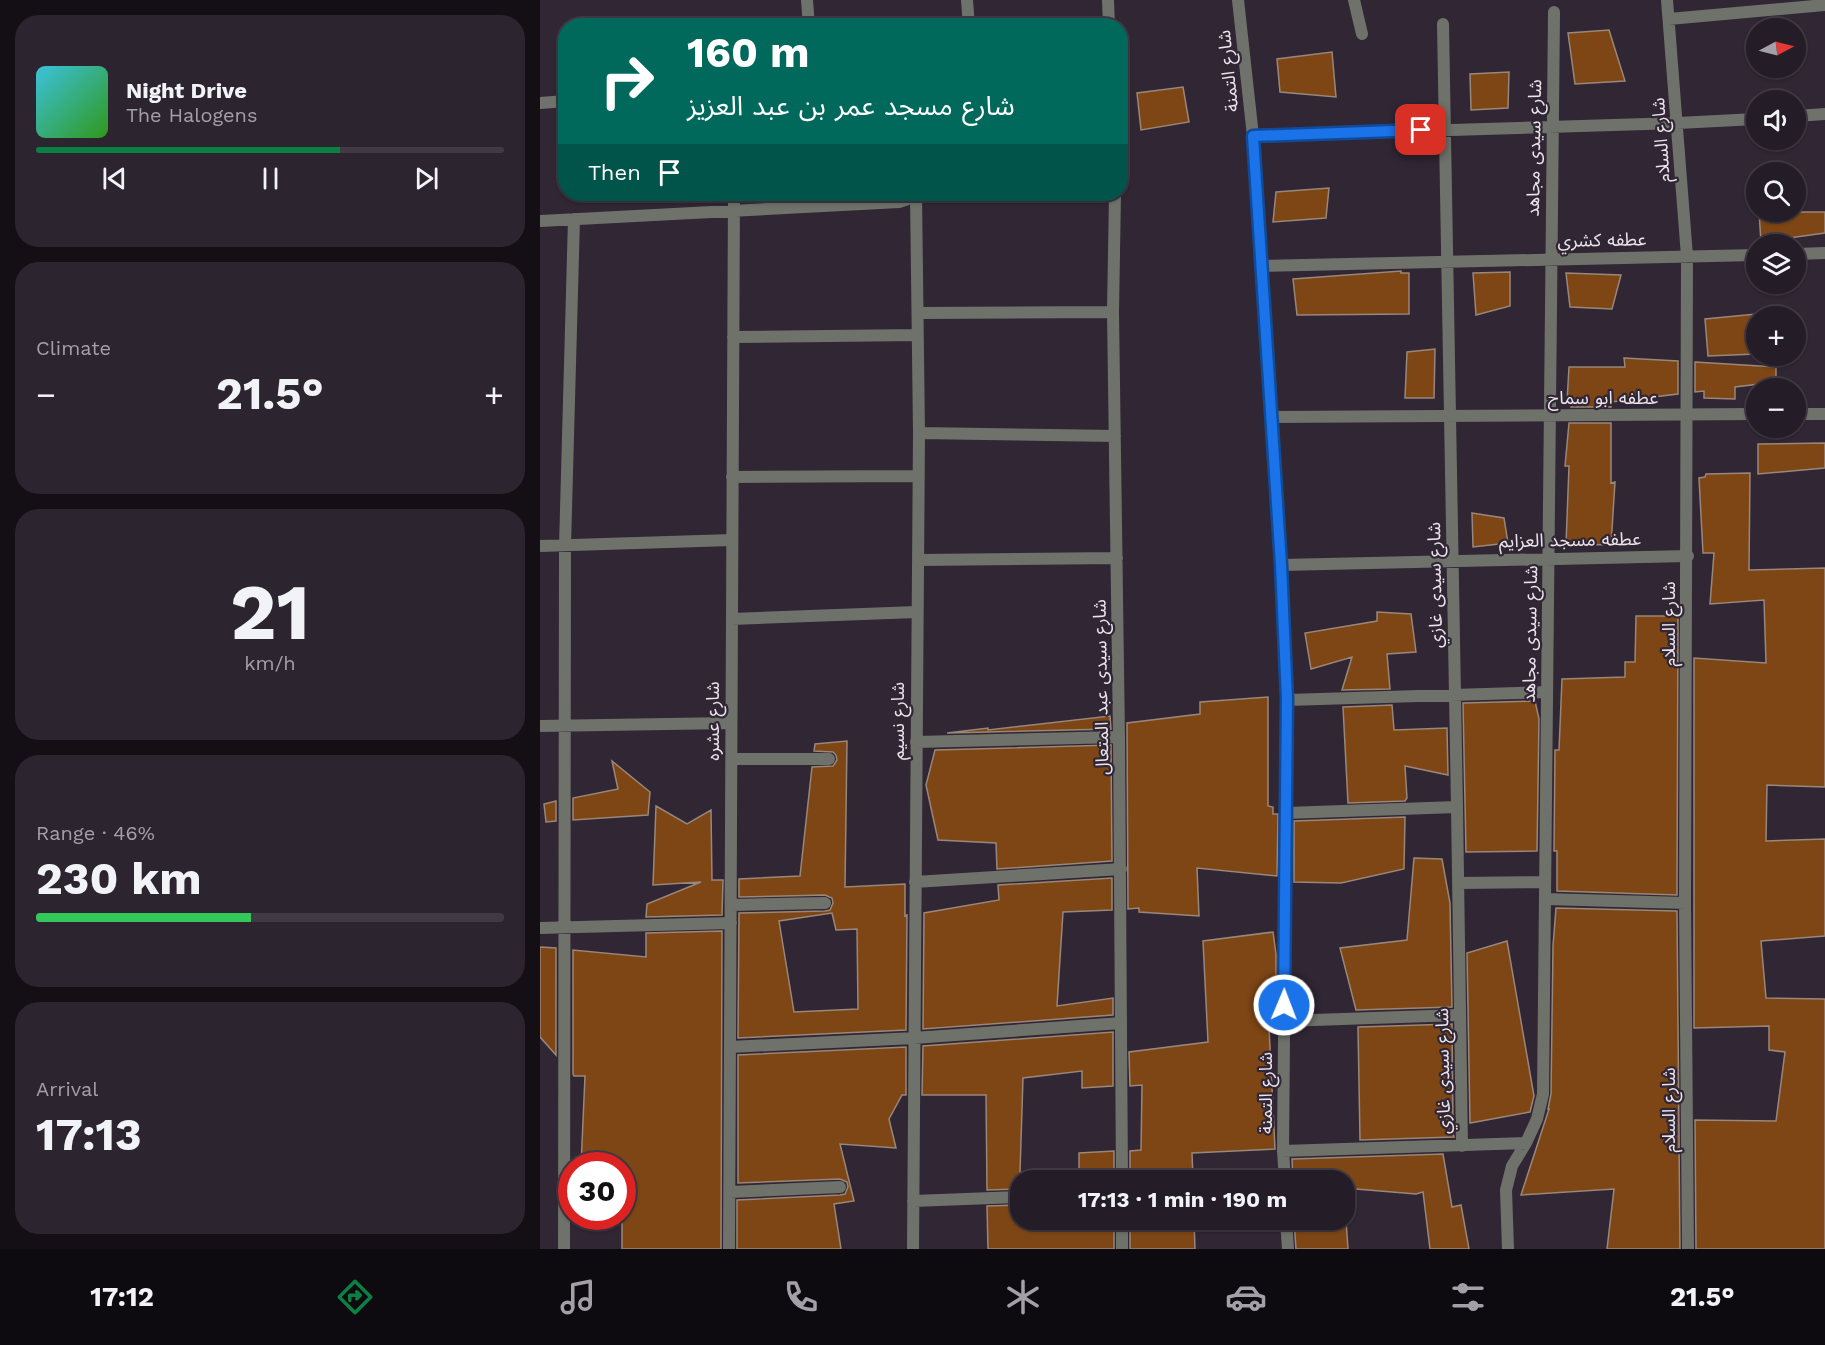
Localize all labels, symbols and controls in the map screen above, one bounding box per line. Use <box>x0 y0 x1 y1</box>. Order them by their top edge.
north arrow <box>1746 18 1806 78</box>
map controls <box>1746 18 1806 438</box>
text: 160 m <box>687 28 810 77</box>
street label: شارع التمنة <box>1213 29 1246 113</box>
icon: right <box>588 42 666 120</box>
text: Night Drive <box>126 78 247 103</box>
street label: شارع سيدى مجاهد <box>1522 79 1549 217</box>
text: شارع مسجد عمر بن عبد العزيز <box>687 90 1015 122</box>
button: sound <box>1746 90 1806 150</box>
street label: شارع السلام <box>1647 97 1678 183</box>
text: The Halogens <box>126 103 258 127</box>
pin <box>1395 104 1446 155</box>
icon: arrive <box>1404 113 1437 146</box>
icon: arrive <box>653 156 686 189</box>
text: Then <box>588 160 641 185</box>
icon: previous <box>98 162 131 195</box>
icon: pause <box>254 162 287 195</box>
icon: next <box>410 162 443 195</box>
button: search <box>1746 162 1806 222</box>
street label: عطفه كشري <box>1557 228 1647 254</box>
button: layers <box>1746 234 1806 294</box>
button: + <box>1746 306 1806 366</box>
text: Climate <box>36 336 111 360</box>
text: 21.5° <box>216 367 324 420</box>
text: − <box>36 375 56 414</box>
text: + <box>484 375 504 414</box>
button: − <box>1746 378 1806 438</box>
street label: عطفه ابو سماح <box>1548 387 1658 411</box>
street label: شارع سيدى غازي <box>1423 522 1450 648</box>
street label: عطفه مسجد العزايم <box>1499 528 1641 554</box>
street label: شارع سيدى مجاهد <box>1518 565 1545 703</box>
text: 21 <box>230 566 310 658</box>
street label: شارع السلام <box>1658 582 1683 666</box>
street label: شارع سيدى عبد المتعال <box>1088 599 1117 775</box>
text: km/h <box>244 651 296 675</box>
street label: شارع عشره <box>702 681 727 761</box>
street label: شارع نسيم <box>887 682 912 760</box>
text: Range · 46% <box>36 821 155 845</box>
text: 230 km <box>36 852 202 905</box>
position arrow <box>1252 973 1316 1037</box>
street label: شارع سيدى غازي <box>1431 1008 1458 1134</box>
street label: شارع التمنة <box>1255 1052 1280 1134</box>
street label: شارع السلام <box>1658 1068 1683 1152</box>
text: Arrival <box>36 1077 98 1101</box>
text: 17:13 <box>36 1108 142 1161</box>
speed limit sign: 30 <box>558 1152 636 1230</box>
text: 17:13 · 1 min · 190 m <box>1078 1187 1287 1212</box>
icon: directions <box>334 1276 376 1318</box>
icon: music <box>557 1276 599 1318</box>
icon: phone <box>780 1276 822 1318</box>
icon: climate <box>1002 1276 1044 1318</box>
icon: car <box>1225 1276 1267 1318</box>
icon: filters <box>1447 1276 1489 1318</box>
text: 17:12 <box>90 1281 154 1313</box>
text: 21.5° <box>1670 1281 1735 1313</box>

